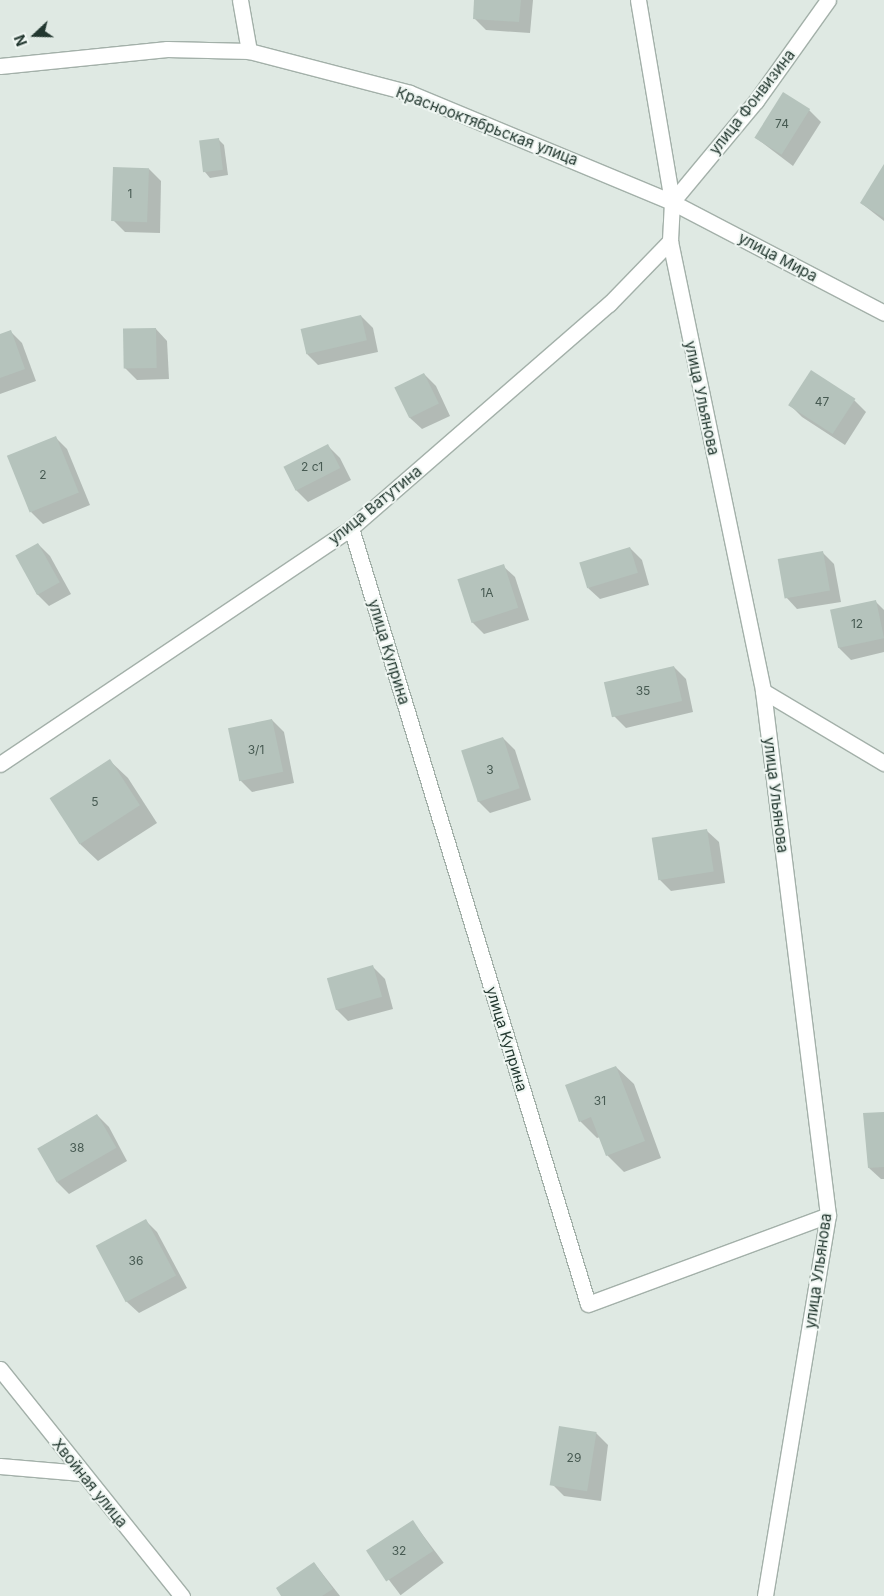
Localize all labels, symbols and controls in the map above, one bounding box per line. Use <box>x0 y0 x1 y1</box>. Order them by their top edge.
north arrow <box>10 10 60 60</box>
text: N <box>11 33 30 49</box>
street label: улица Фонвизина <box>705 46 799 158</box>
street label: Краснооктябрьская улица <box>393 83 581 169</box>
house number: 74 <box>775 117 789 131</box>
house number: 1 <box>128 187 132 201</box>
street label: улица Мира <box>735 229 821 285</box>
street label: улица Ульянова <box>681 339 723 457</box>
house number: 47 <box>815 395 829 409</box>
house number: 2 с1 <box>301 460 323 474</box>
street label: улица Ватутина <box>325 462 425 548</box>
house number: 2 <box>39 468 47 482</box>
house number: 1А <box>480 586 494 600</box>
street label: улица Куприна <box>364 597 414 707</box>
house number: 12 <box>851 617 863 631</box>
house number: 35 <box>636 684 650 698</box>
street label: улица Ульянова <box>760 736 792 854</box>
house number: 3/1 <box>248 743 264 757</box>
house number: 3 <box>486 763 494 777</box>
house number: 5 <box>91 795 99 809</box>
street label: улица Куприна <box>482 984 532 1094</box>
house number: 31 <box>594 1094 606 1108</box>
house number: 38 <box>70 1141 84 1155</box>
street label: улица Ульянова <box>801 1212 835 1330</box>
house number: 36 <box>129 1254 143 1268</box>
street label: Хвойная улица <box>49 1435 131 1531</box>
house number: 29 <box>567 1451 581 1465</box>
house number: 32 <box>392 1544 406 1558</box>

